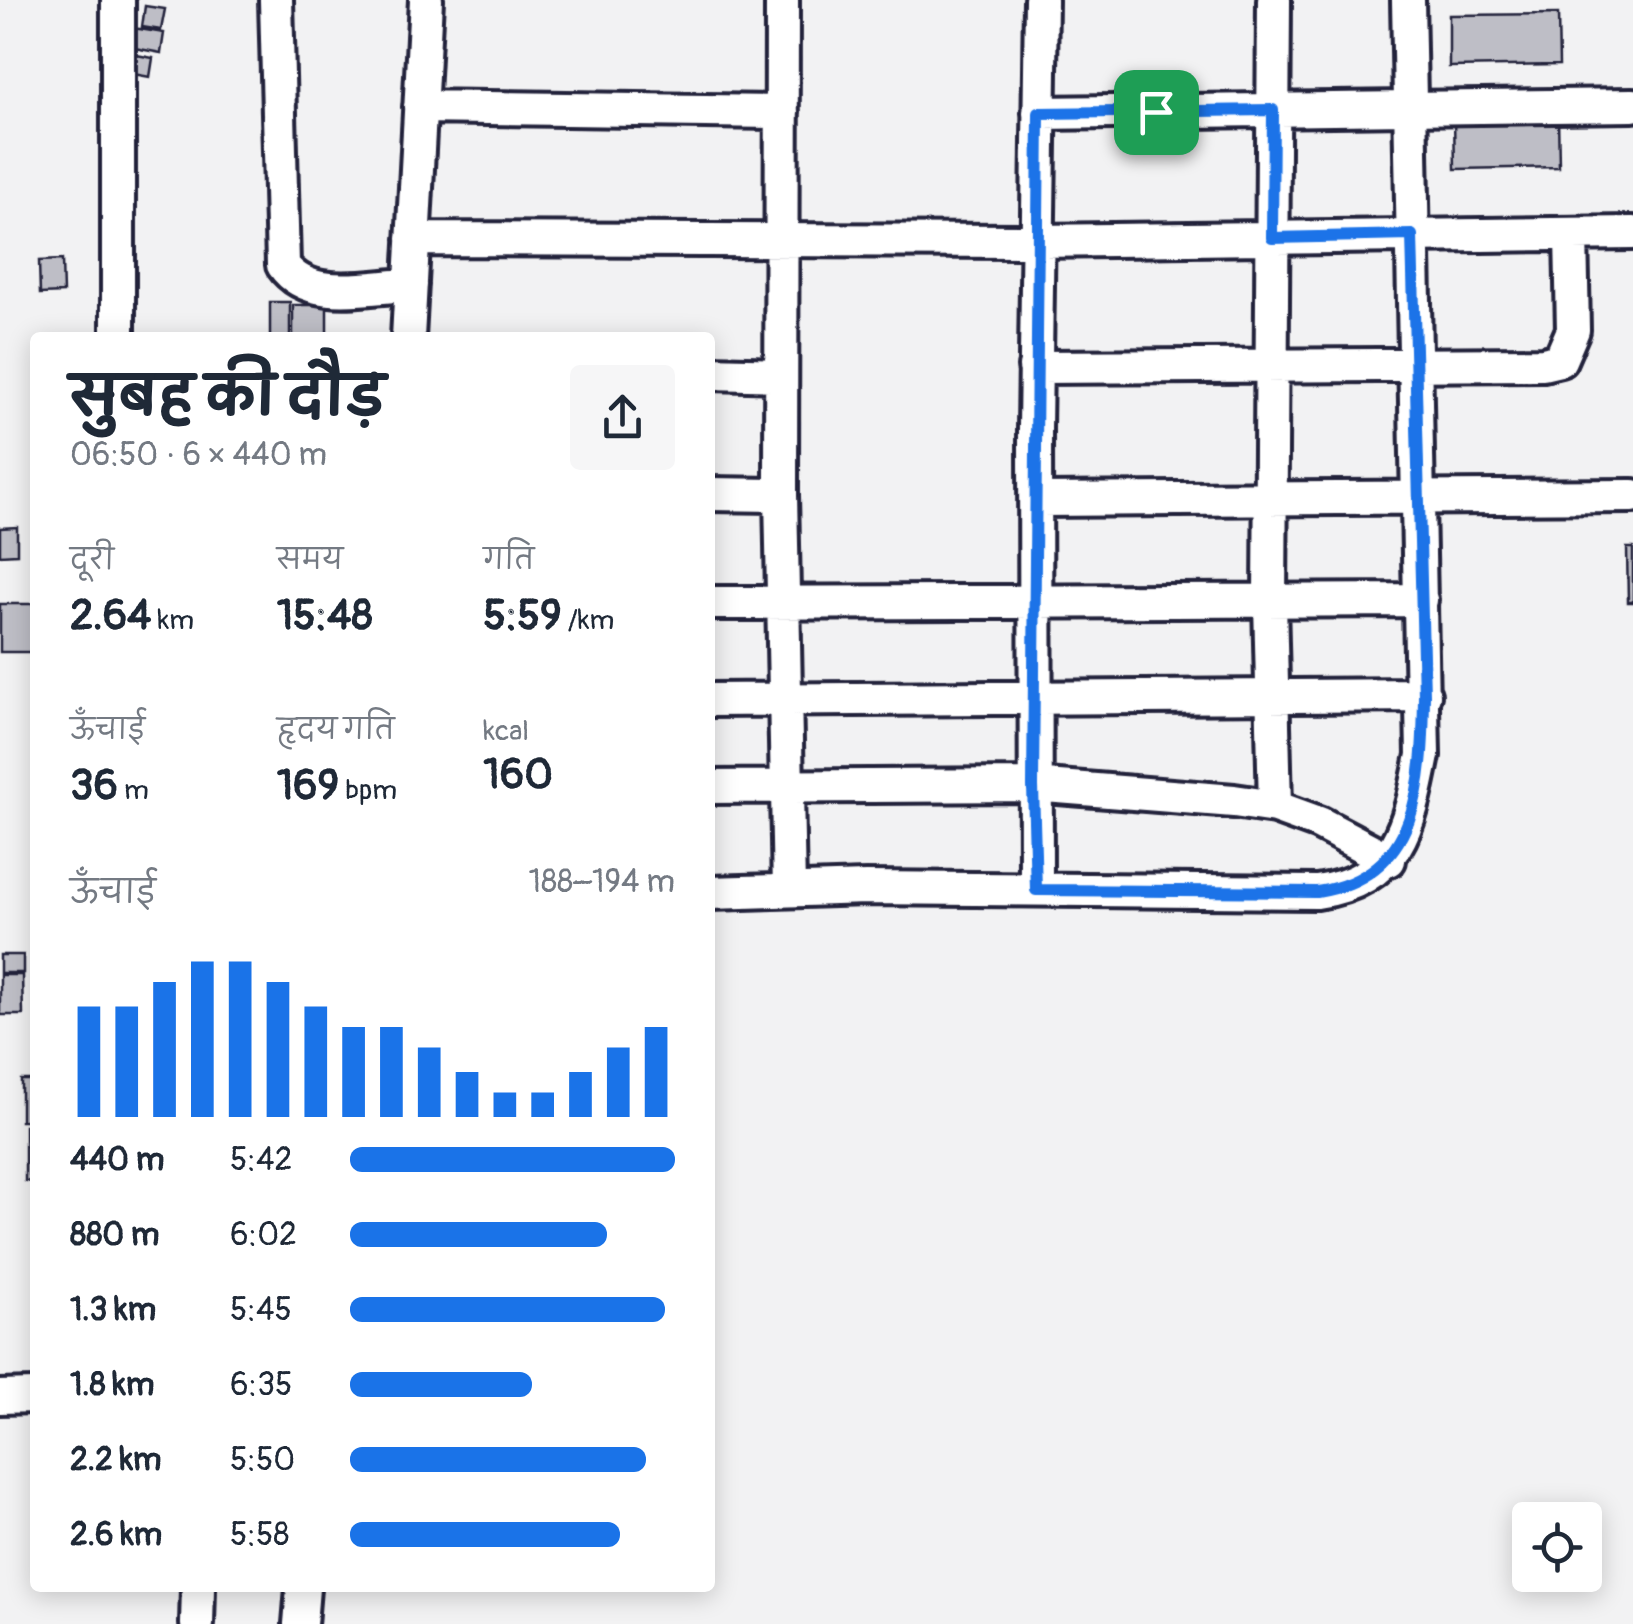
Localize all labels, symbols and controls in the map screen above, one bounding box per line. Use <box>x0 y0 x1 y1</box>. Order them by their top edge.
pin <box>1114 70 1199 155</box>
icon: arrive <box>1129 85 1184 140</box>
text: सुबह की दौड़ <box>70 363 385 432</box>
button: share <box>570 365 675 470</box>
text: 06:50 · 6 × 440 m <box>70 435 327 475</box>
text: दूरी <box>70 543 114 578</box>
text: समय <box>277 543 343 578</box>
text: गति <box>483 543 534 578</box>
text: 2.64 <box>70 590 151 642</box>
text: 15:48 <box>277 590 373 642</box>
text: 5:59 <box>483 590 562 642</box>
text: km <box>151 603 194 638</box>
text: /km <box>562 603 614 638</box>
text: ऊँचाई <box>70 713 145 748</box>
text: हृदय गति <box>277 713 394 748</box>
text: kcal <box>483 714 529 749</box>
text: 160 <box>483 749 553 801</box>
text: 36 <box>70 760 118 812</box>
text: 169 <box>277 760 339 812</box>
text: m <box>118 773 149 808</box>
text: bpm <box>339 773 397 808</box>
text: 188–194 m <box>528 862 675 902</box>
text: ऊँचाई <box>70 873 156 913</box>
text: 440 m <box>70 1140 164 1180</box>
text: 5:42 <box>230 1140 292 1180</box>
text: 880 m <box>70 1215 159 1255</box>
text: 6:02 <box>230 1215 297 1255</box>
text: 1.3 km <box>70 1290 156 1330</box>
text: 5:45 <box>230 1290 292 1330</box>
text: 1.8 km <box>70 1365 154 1405</box>
text: 6:35 <box>230 1365 292 1405</box>
text: 2.2 km <box>70 1440 162 1480</box>
text: 5:50 <box>230 1440 295 1480</box>
map controls <box>1512 1502 1602 1592</box>
button: locate <box>1512 1502 1602 1592</box>
text: 2.6 km <box>70 1515 162 1555</box>
text: 5:58 <box>230 1515 289 1555</box>

